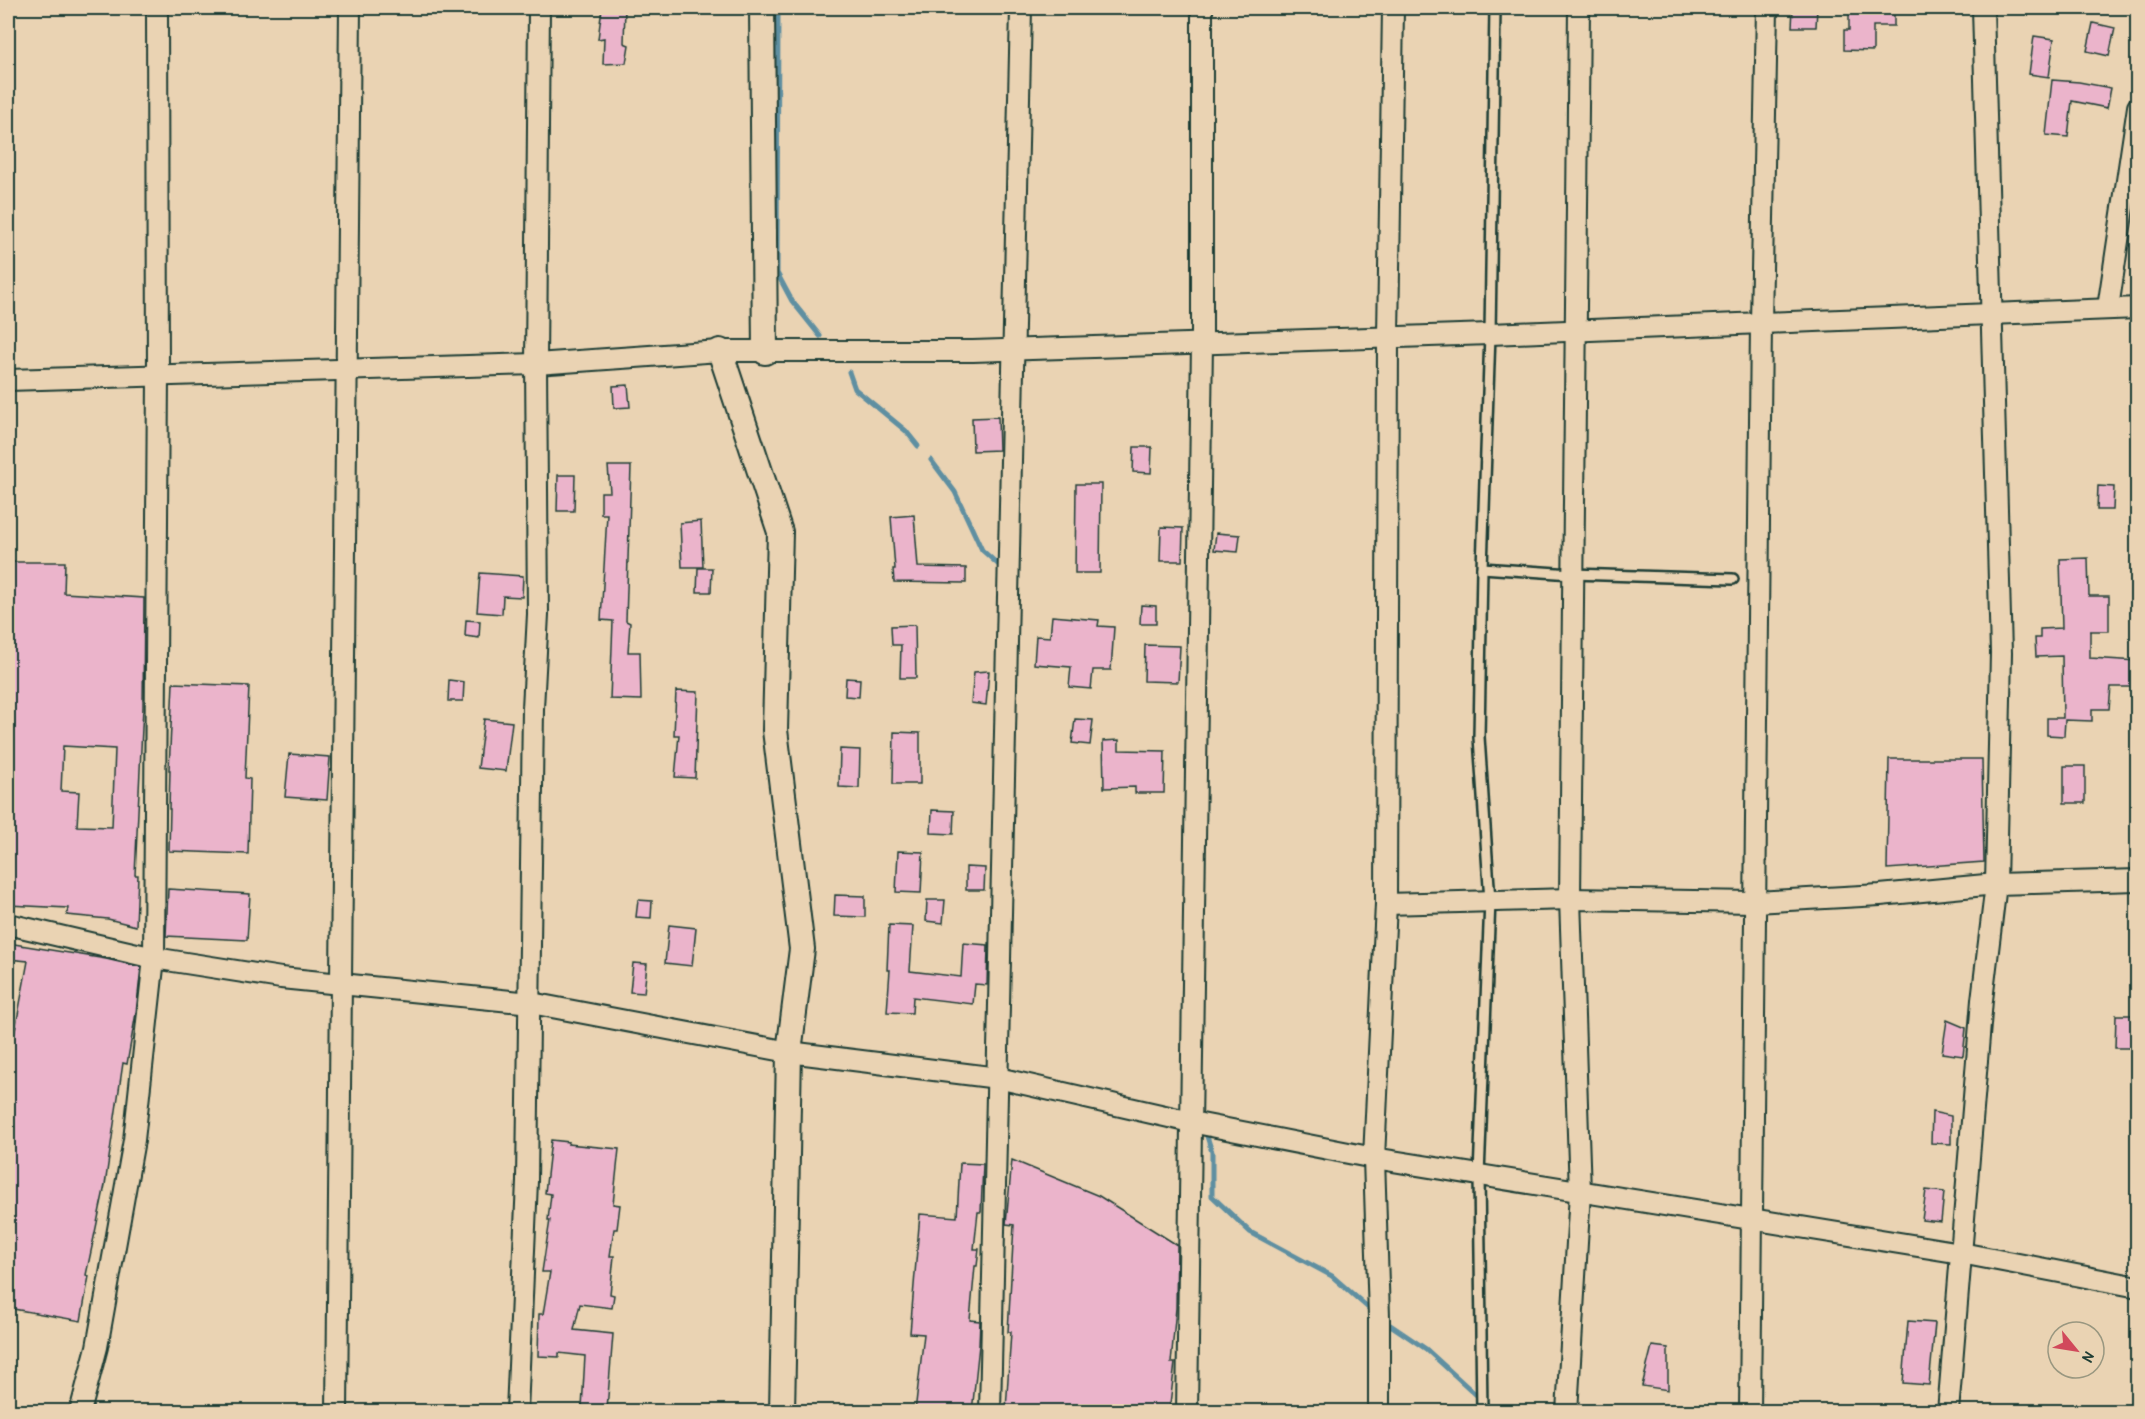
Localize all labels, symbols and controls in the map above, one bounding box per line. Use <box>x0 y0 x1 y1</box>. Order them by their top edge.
north arrow <box>2046 1320 2106 1380</box>
text: N <box>2077 1348 2101 1367</box>

